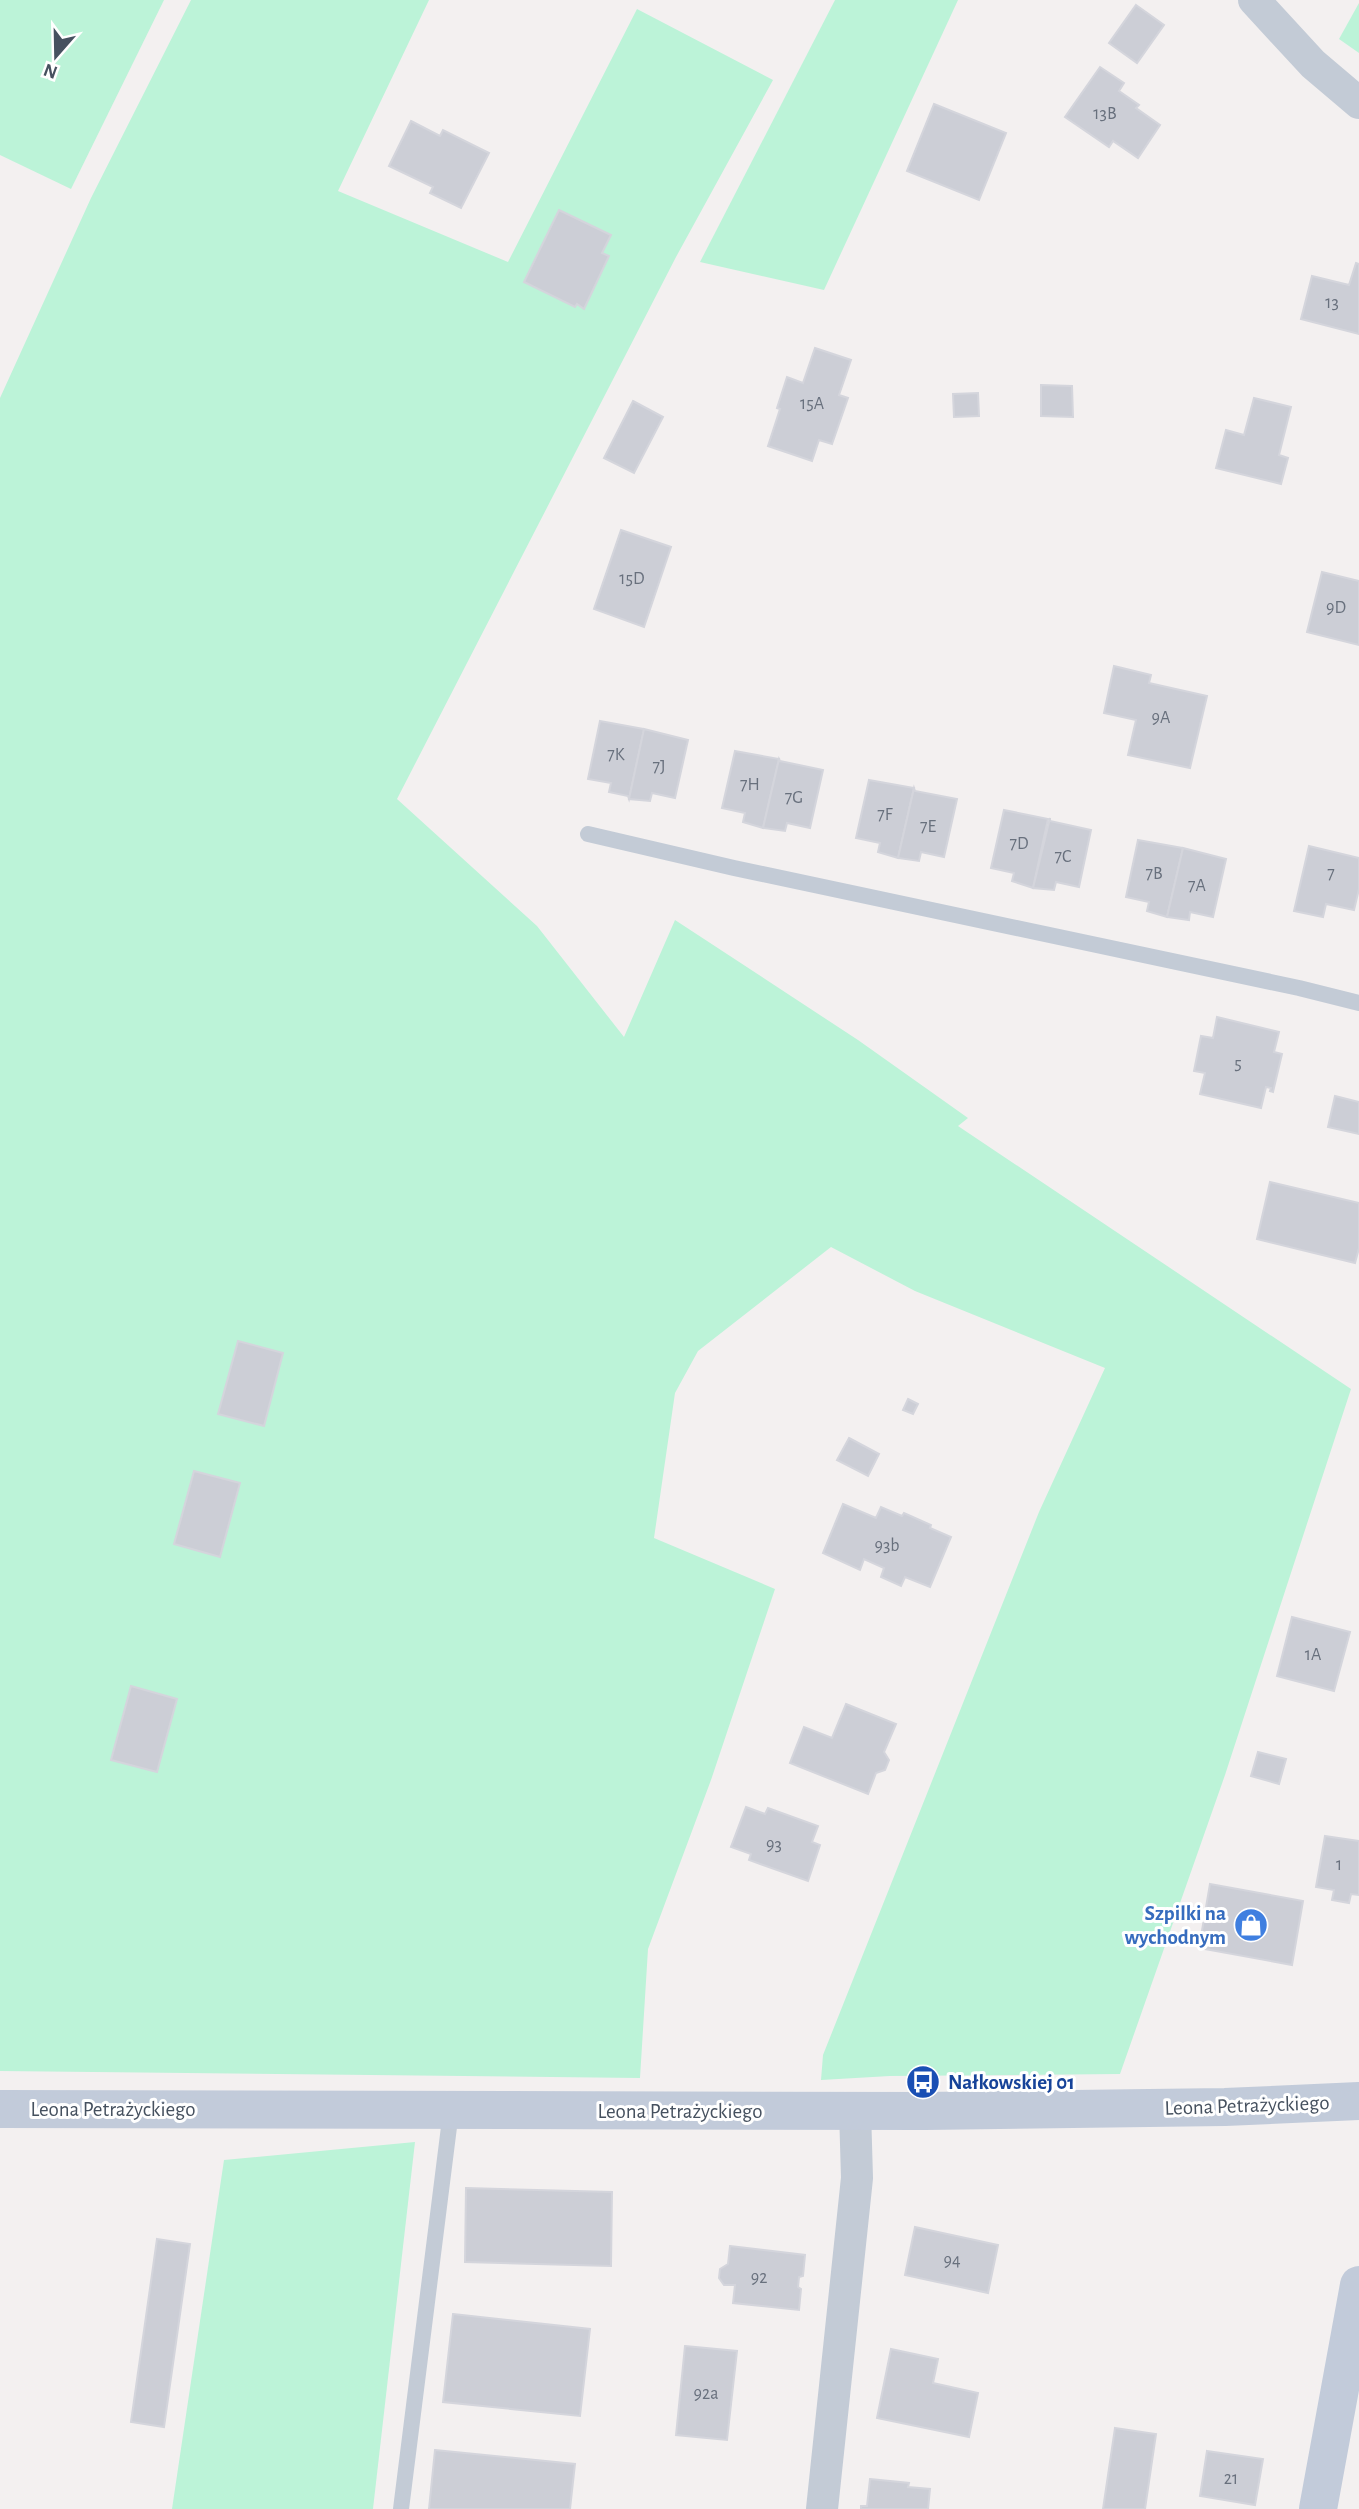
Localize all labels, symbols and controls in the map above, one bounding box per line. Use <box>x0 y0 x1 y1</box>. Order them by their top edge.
north arrow <box>21 21 91 91</box>
text: N <box>41 59 60 82</box>
house number: 13B <box>1093 105 1117 123</box>
house number: 13 <box>1325 294 1339 312</box>
house number: 15A <box>800 395 825 413</box>
house number: 15D <box>619 570 645 588</box>
house number: 9D <box>1326 599 1346 617</box>
house number: 9A <box>1152 709 1171 727</box>
house number: 7K <box>607 746 625 764</box>
house number: 7J <box>652 758 666 776</box>
house number: 7H <box>740 776 760 794</box>
house number: 7G <box>785 789 803 807</box>
house number: 7F <box>877 806 893 824</box>
house number: 7E <box>920 818 936 836</box>
house number: 7D <box>1009 835 1029 853</box>
house number: 7C <box>1055 848 1071 866</box>
house number: 7B <box>1145 865 1163 883</box>
house number: 7 <box>1327 865 1335 883</box>
house number: 7A <box>1188 877 1207 895</box>
house number: 5 <box>1234 1055 1242 1073</box>
house number: 93b <box>874 1537 900 1555</box>
house number: 1A <box>1305 1646 1322 1664</box>
house number: 93 <box>766 1836 782 1854</box>
house number: 1 <box>1336 1856 1342 1874</box>
place label: Szpilki na wychodnym <box>1124 1903 1226 1948</box>
shop icon: Szpilki na wychodnym <box>1232 1906 1270 1944</box>
bus stop icon: Nałkowskiej 01 <box>904 2063 942 2101</box>
place label: Nałkowskiej 01 <box>948 2072 1075 2093</box>
street label: Leona Petrażyckiego <box>1164 2092 1330 2119</box>
street label: Leona Petrażyckiego <box>31 2099 196 2120</box>
street label: Leona Petrażyckiego <box>598 2101 763 2122</box>
house number: 94 <box>943 2252 961 2270</box>
house number: 92 <box>751 2269 767 2287</box>
house number: 92a <box>694 2385 718 2403</box>
house number: 21 <box>1224 2470 1238 2488</box>

